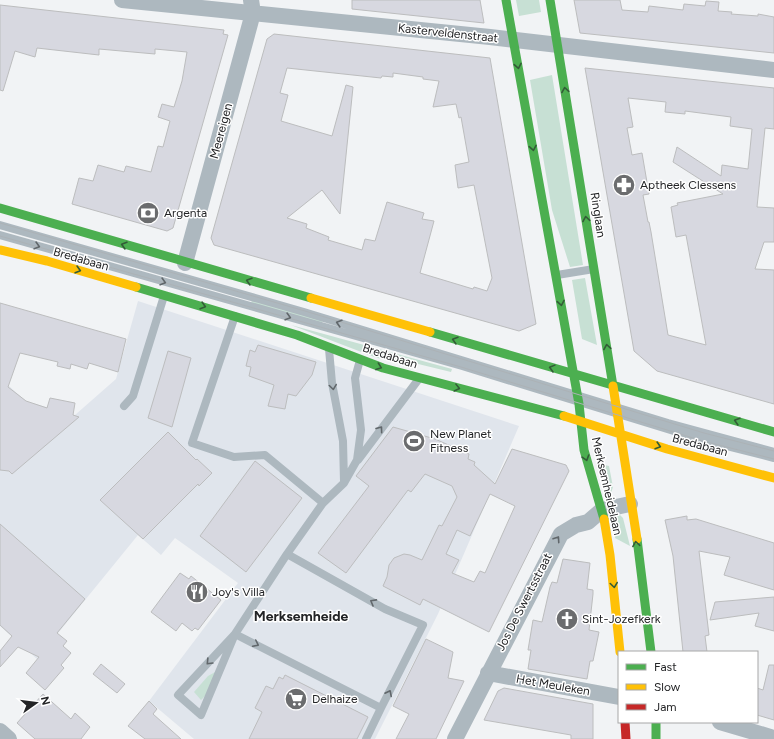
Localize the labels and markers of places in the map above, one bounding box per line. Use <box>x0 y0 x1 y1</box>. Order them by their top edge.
pharmacy icon: Aptheek Clessens <box>611 172 637 198</box>
place label: Aptheek Clessens <box>640 178 737 192</box>
bank icon: Argenta <box>135 200 161 226</box>
place label: Argenta <box>164 206 207 220</box>
place label: New Planet Fitness <box>430 427 492 455</box>
sports icon: New Planet Fitness <box>401 428 427 454</box>
restaurant icon: Joy's Villa <box>184 579 210 605</box>
place label: Joy's Villa <box>212 585 265 599</box>
church icon: Sint-Jozefkerk <box>554 606 580 632</box>
place label: Sint-Jozefkerk <box>582 612 661 626</box>
supermarket icon: Delhaize <box>283 686 309 712</box>
place label: Delhaize <box>312 692 358 706</box>

